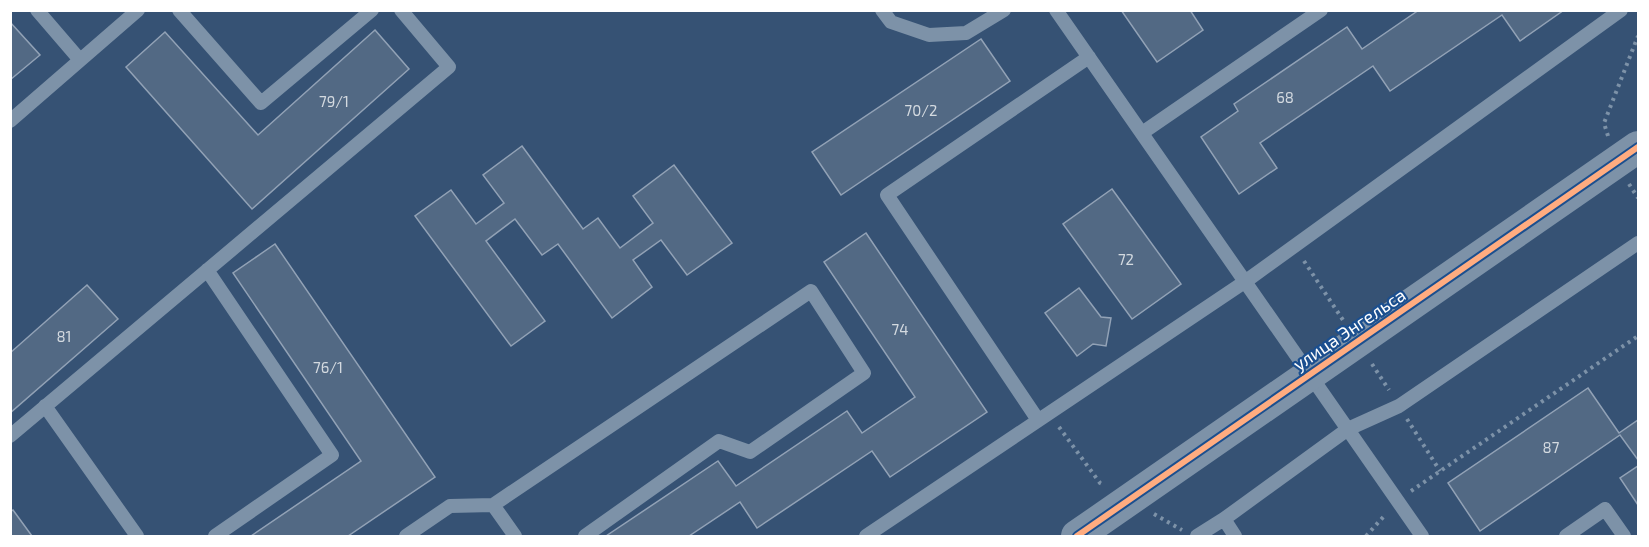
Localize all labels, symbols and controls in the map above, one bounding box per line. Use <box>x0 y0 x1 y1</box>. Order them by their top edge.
house number: 68 <box>1276 88 1294 106</box>
house number: 79/1 <box>319 92 349 110</box>
house number: 70/2 <box>905 101 937 119</box>
house number: 72 <box>1118 250 1134 268</box>
street label: улица Энгельса <box>1288 283 1410 375</box>
house number: 74 <box>892 320 908 338</box>
house number: 81 <box>56 327 72 345</box>
house number: 76/1 <box>313 358 343 376</box>
house number: 87 <box>1543 438 1560 456</box>

